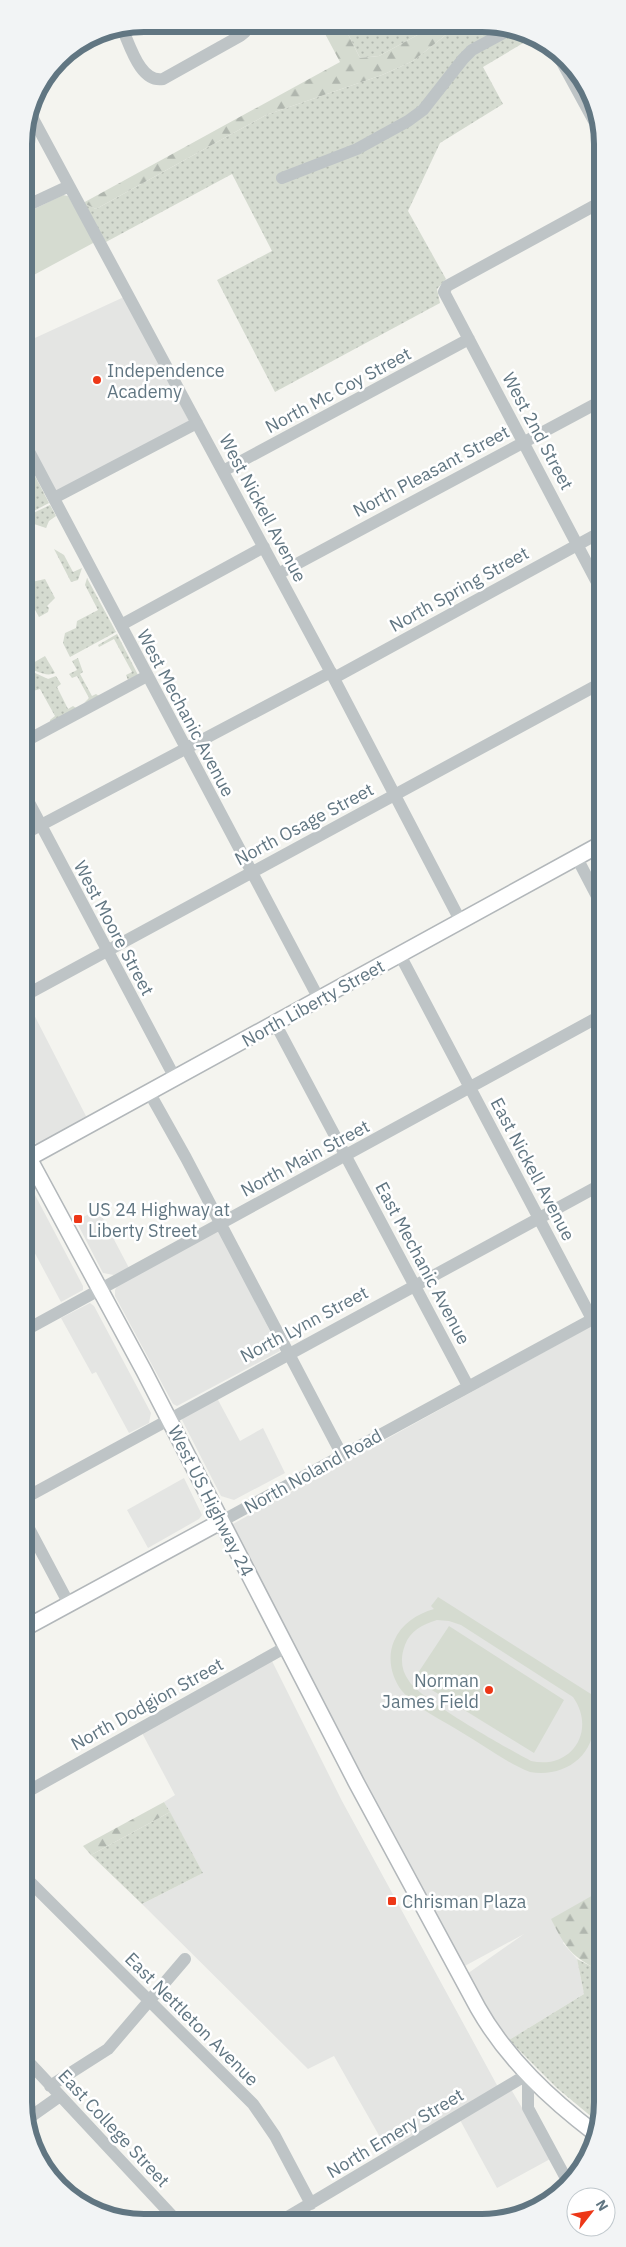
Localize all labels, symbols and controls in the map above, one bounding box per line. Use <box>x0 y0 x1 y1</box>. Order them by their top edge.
street label: North Mc Coy Street <box>261 342 415 438</box>
place label: Independence Academy <box>107 359 225 403</box>
street label: West 2nd Street <box>497 368 579 494</box>
marker: Independence Academy <box>91 374 103 386</box>
street label: North Pleasant Street <box>349 420 513 522</box>
street label: West Nickell Avenue <box>214 430 312 586</box>
street label: North Spring Street <box>385 541 533 637</box>
street label: West Mechanic Avenue <box>132 625 240 801</box>
street label: North Osage Street <box>230 778 378 870</box>
street label: West Moore Street <box>69 857 159 999</box>
street label: North Liberty Street <box>238 954 388 1052</box>
street label: East Nickell Avenue <box>486 1094 580 1245</box>
street label: North Main Street <box>237 1114 373 1202</box>
street label: East Mechanic Avenue <box>370 1178 476 1348</box>
place label: US 24 Highway at Liberty Street <box>88 1198 230 1242</box>
marker: US 24 Highway at Liberty Street <box>72 1213 84 1225</box>
street label: North Lynn Street <box>236 1281 372 1367</box>
street label: West US Highway 24 <box>163 1422 259 1581</box>
street label: North Noland Road <box>240 1424 386 1518</box>
street label: North Dodgion Street <box>67 1653 227 1755</box>
place label: Norman James Field <box>382 1669 479 1713</box>
marker: Norman James Field <box>483 1684 495 1696</box>
place label: Chrisman Plaza <box>402 1890 527 1913</box>
marker: Chrisman Plaza <box>386 1895 398 1907</box>
street label: East Nettleton Avenue <box>120 1947 264 2091</box>
street label: East College Street <box>53 2064 175 2192</box>
street label: North Emery Street <box>322 2083 468 2183</box>
north arrow <box>566 2187 616 2237</box>
text: N <box>592 2196 612 2214</box>

